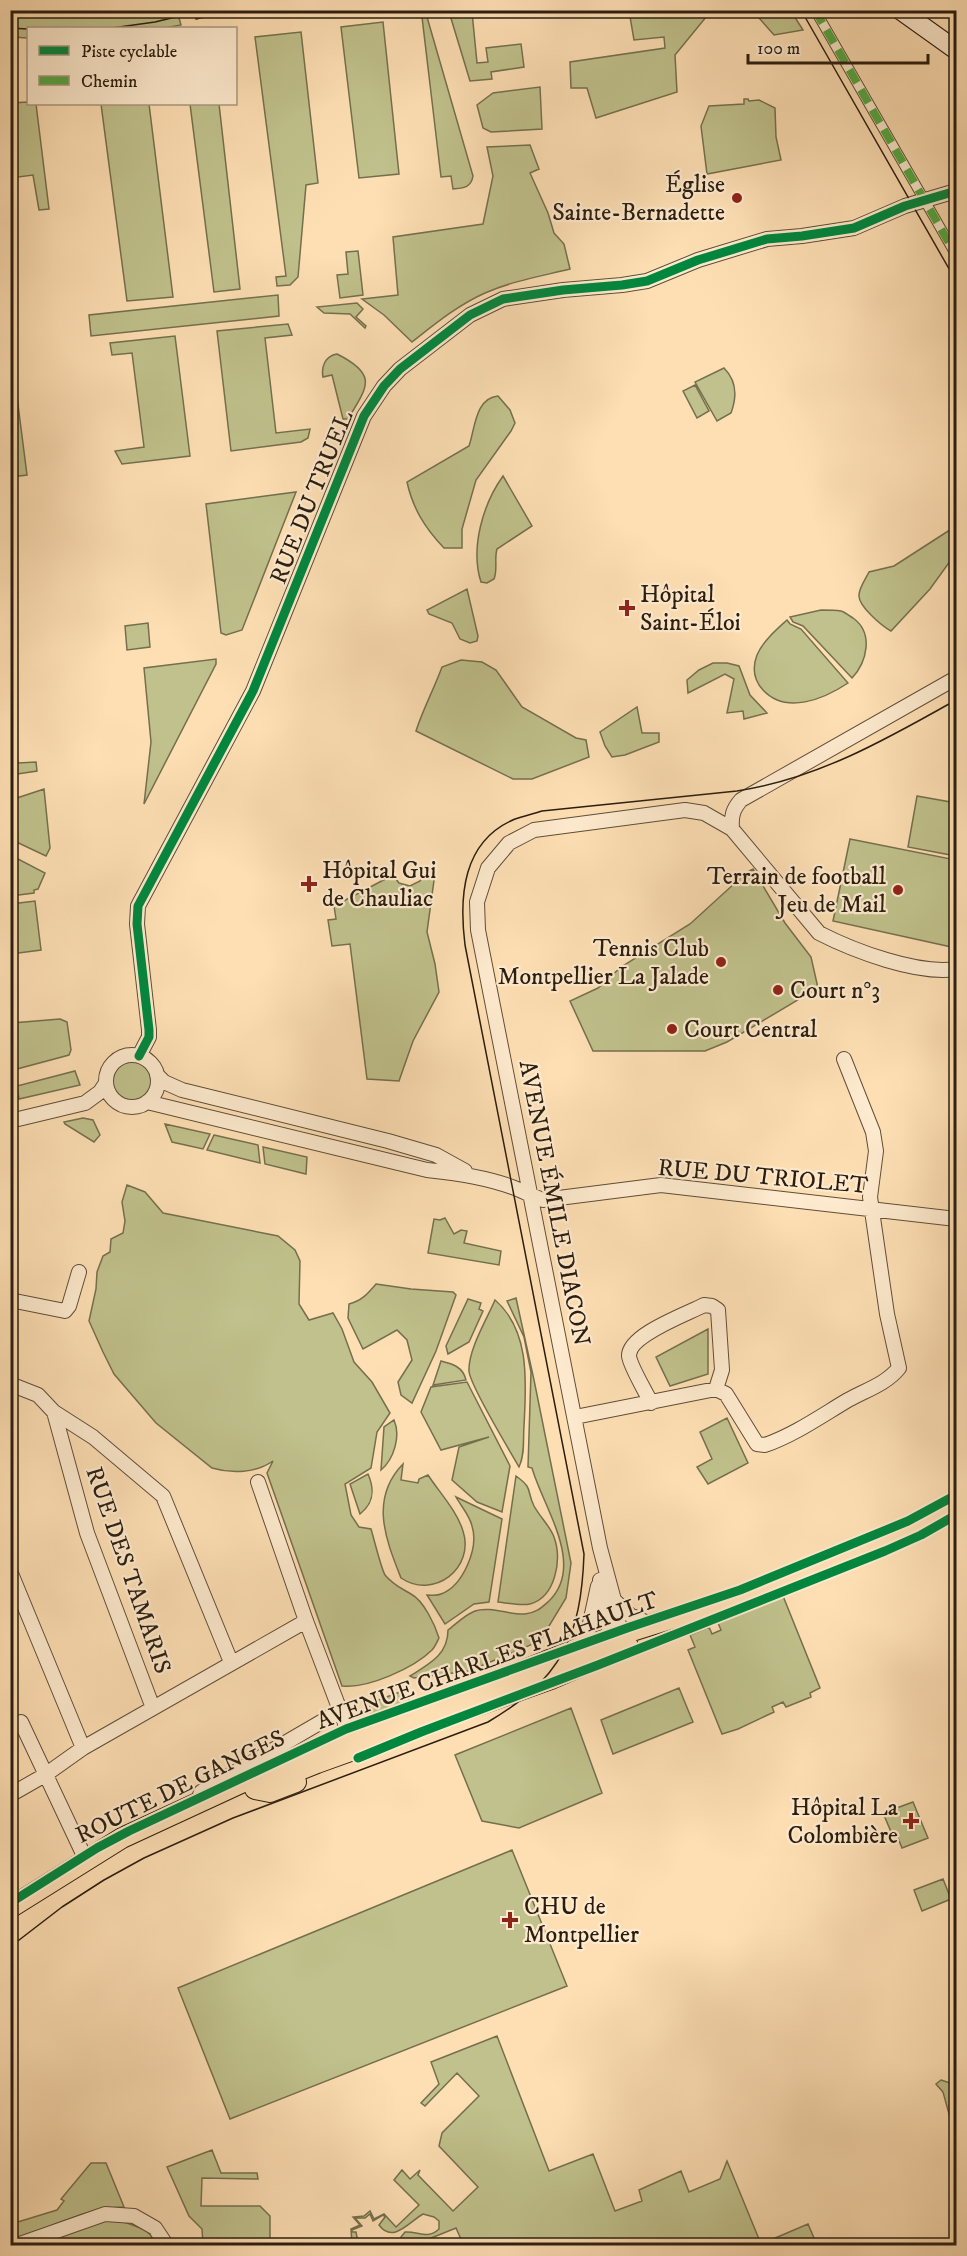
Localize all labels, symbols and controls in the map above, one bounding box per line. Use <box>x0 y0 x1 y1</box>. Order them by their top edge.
legend <box>27 27 237 105</box>
scale bar <box>748 27 928 65</box>
text: 100 m <box>757 38 800 60</box>
text: Piste cyclable <box>81 41 177 63</box>
text: Chemin <box>81 71 138 93</box>
place label: Église Sainte-Bernadette <box>552 170 725 228</box>
marker: Église Sainte-Bernadette <box>730 191 744 205</box>
street label: RUE DU TRUEL <box>263 406 360 588</box>
place label: Hôpital Saint-Éloi <box>640 580 741 638</box>
marker: Hôpital Saint-Éloi <box>618 599 636 617</box>
place label: Hôpital Gui de Chauliac <box>322 856 436 914</box>
place label: Terrain de football Jeu de Mail <box>707 862 887 920</box>
marker: Hôpital Gui de Chauliac <box>300 875 318 893</box>
marker: Terrain de football Jeu de Mail <box>891 883 905 897</box>
place label: Tennis Club Montpellier La Jalade <box>498 934 709 992</box>
marker: Tennis Club Montpellier La Jalade <box>714 955 728 969</box>
place label: Court n°3 <box>790 976 880 1006</box>
marker: Court n°3 <box>771 983 785 997</box>
place label: Court Central <box>684 1015 818 1045</box>
marker: Court Central <box>665 1022 679 1036</box>
street label: AVENUE ÉMILE DIACON <box>512 1058 596 1349</box>
street label: RUE DU TRIOLET <box>657 1153 869 1201</box>
street label: RUE DES TAMARIS <box>79 1463 178 1678</box>
street label: AVENUE CHARLES FLAHAULT <box>312 1585 662 1737</box>
street label: ROUTE DE GANGES <box>71 1723 290 1851</box>
place label: Hôpital La Colombière <box>787 1793 899 1851</box>
marker: Hôpital La Colombière <box>902 1812 920 1830</box>
place label: CHU de Montpellier <box>524 1892 639 1950</box>
marker: CHU de Montpellier <box>501 1911 519 1929</box>

